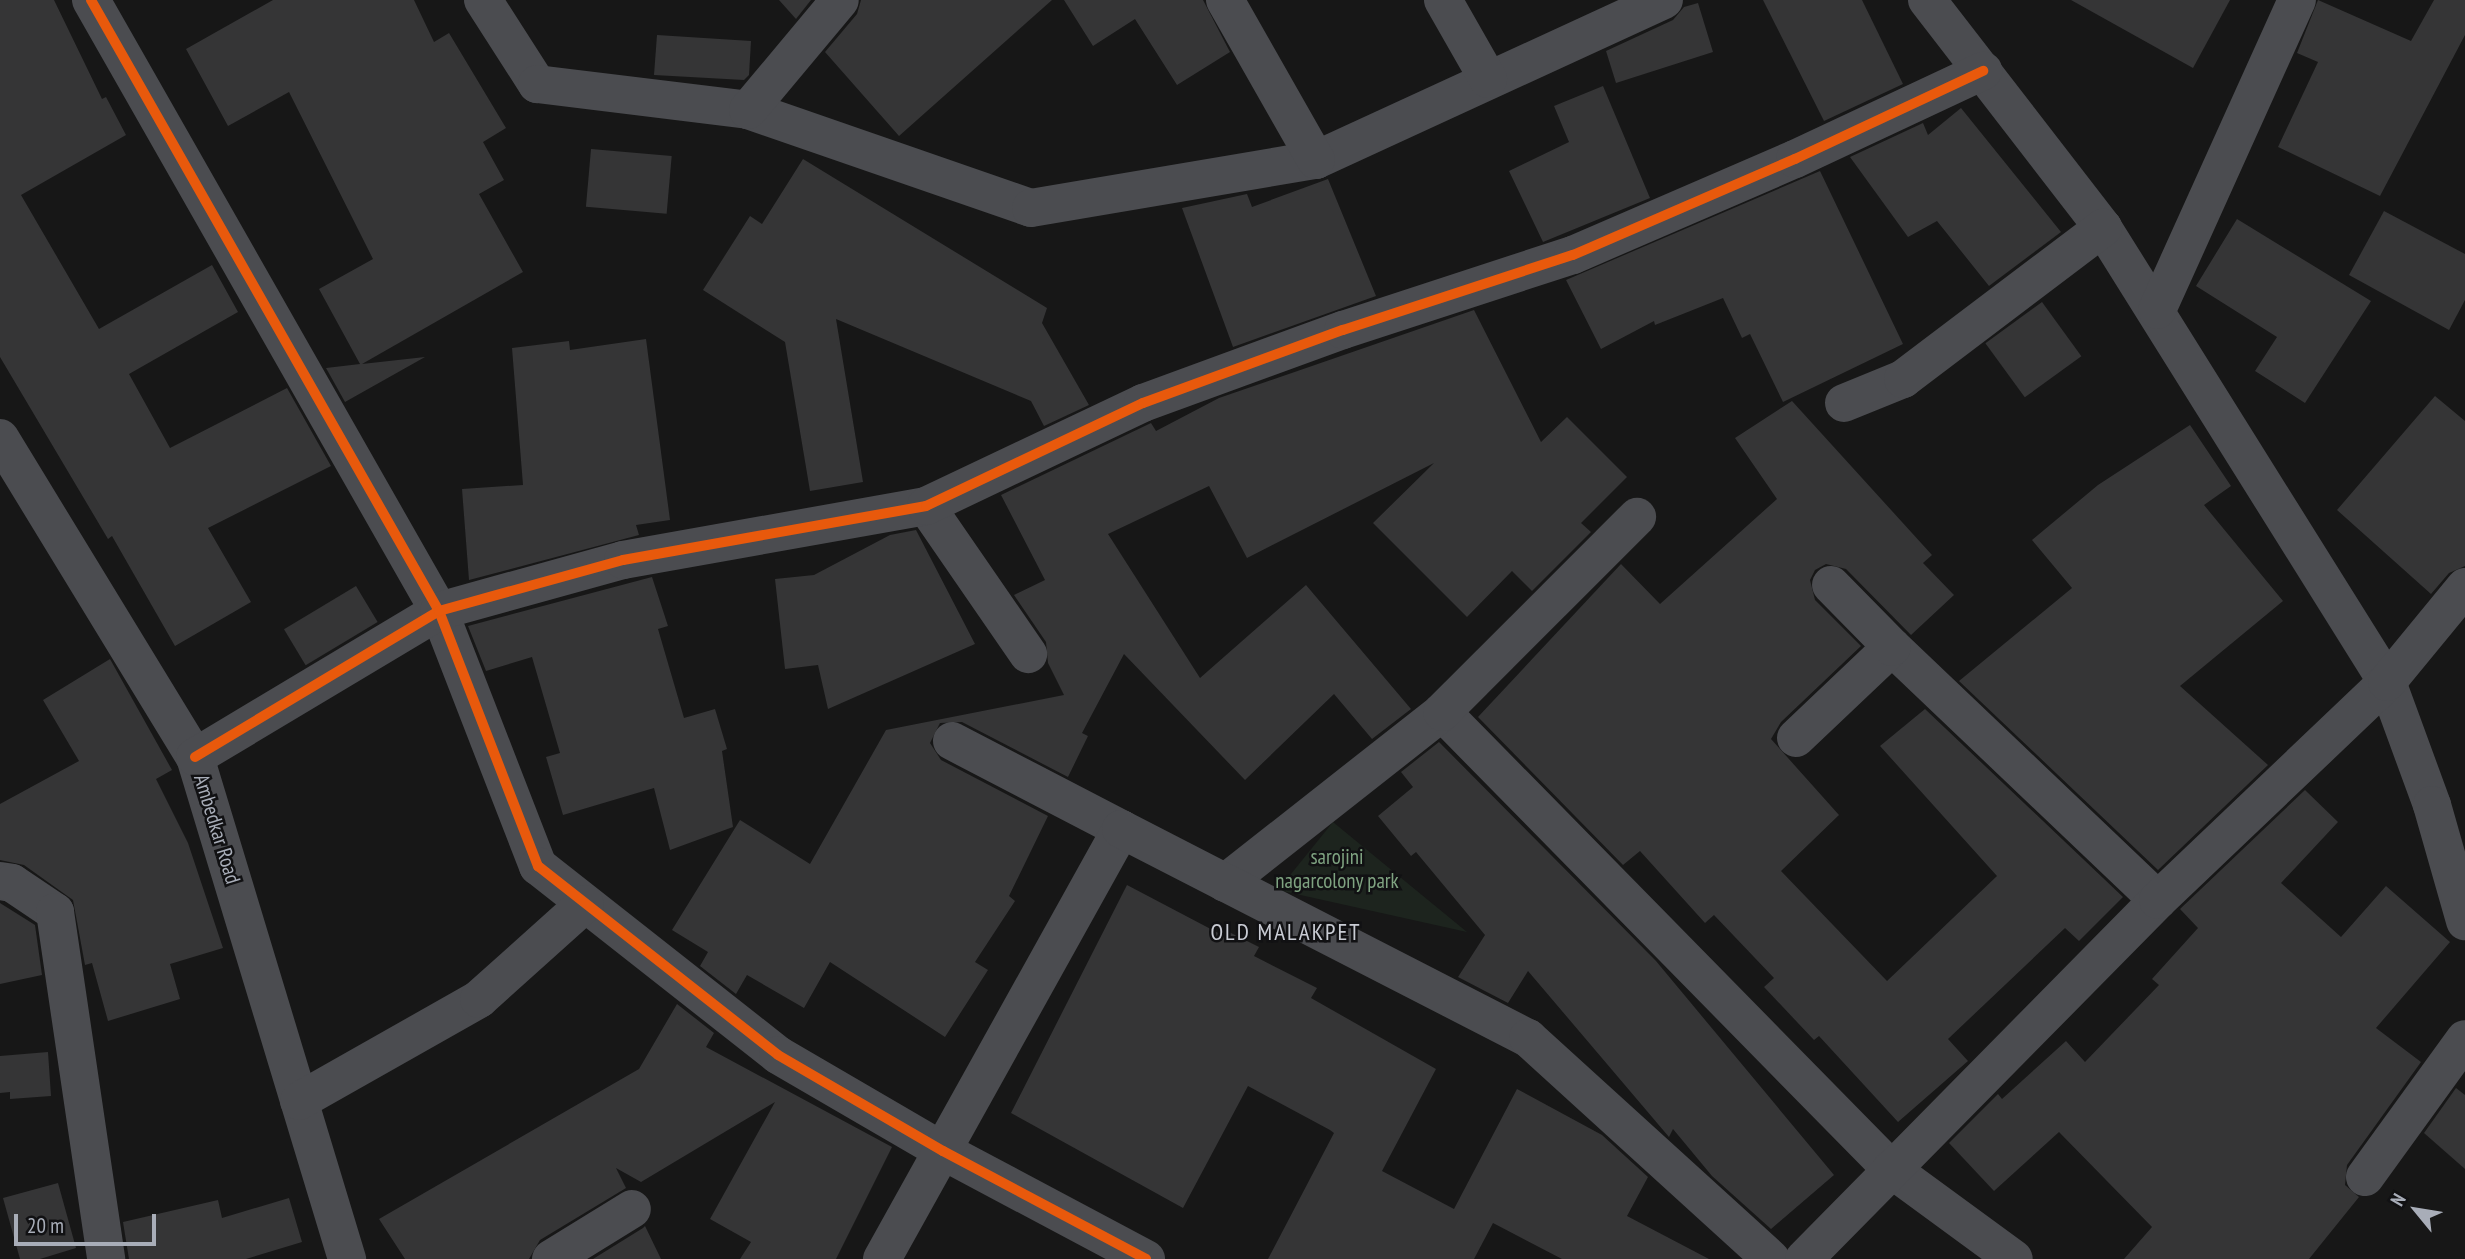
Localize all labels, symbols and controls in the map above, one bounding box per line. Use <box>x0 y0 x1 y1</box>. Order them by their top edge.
street label: Ambedkar Road <box>188 771 246 887</box>
park label: sarojini nagarcolony park <box>1275 844 1399 894</box>
district label: OLD MALAKPET <box>1212 918 1360 946</box>
north arrow <box>2381 1175 2451 1245</box>
text: N <box>2385 1189 2411 1210</box>
scale bar <box>18 1200 159 1244</box>
text: 20 m <box>27 1212 64 1239</box>

